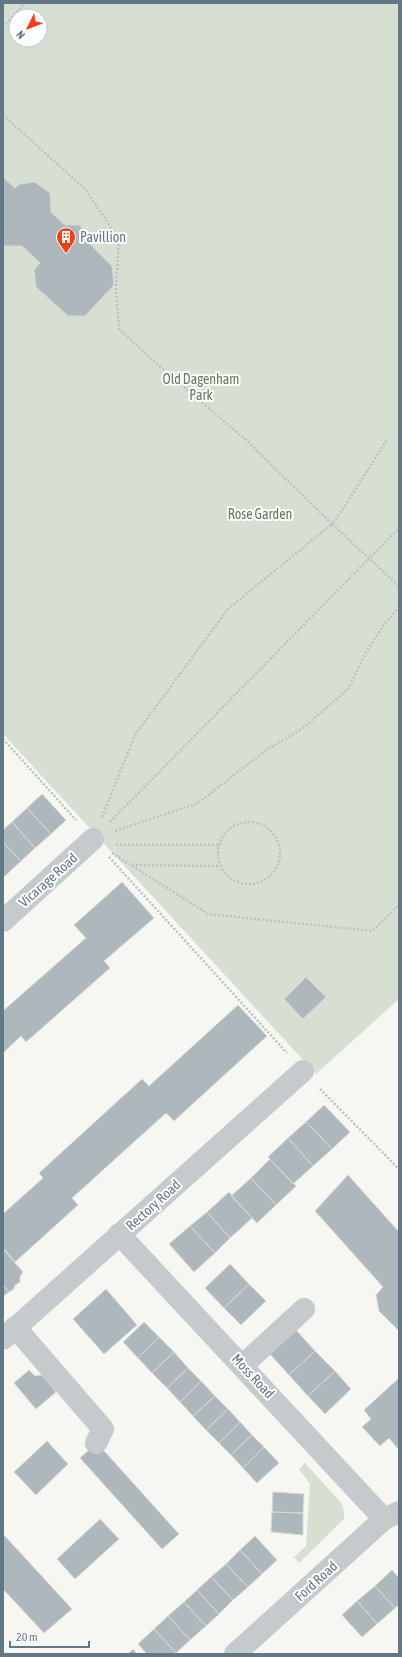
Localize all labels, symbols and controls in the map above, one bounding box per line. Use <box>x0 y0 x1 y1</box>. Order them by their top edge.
north arrow <box>8 8 48 48</box>
text: N <box>14 28 27 41</box>
building icon: Pavillion <box>55 226 77 254</box>
place label: Pavillion <box>80 229 126 245</box>
park label: Old Dagenham Park <box>163 371 239 403</box>
park label: Rose Garden <box>228 506 292 522</box>
street label: Vicarage Road <box>16 850 80 910</box>
street label: Rectory Road <box>123 1176 183 1234</box>
street label: Moss Road <box>229 1351 277 1401</box>
street label: Ford Road <box>292 1558 340 1604</box>
scale bar <box>10 1623 89 1649</box>
text: 20 m <box>16 1630 38 1644</box>

